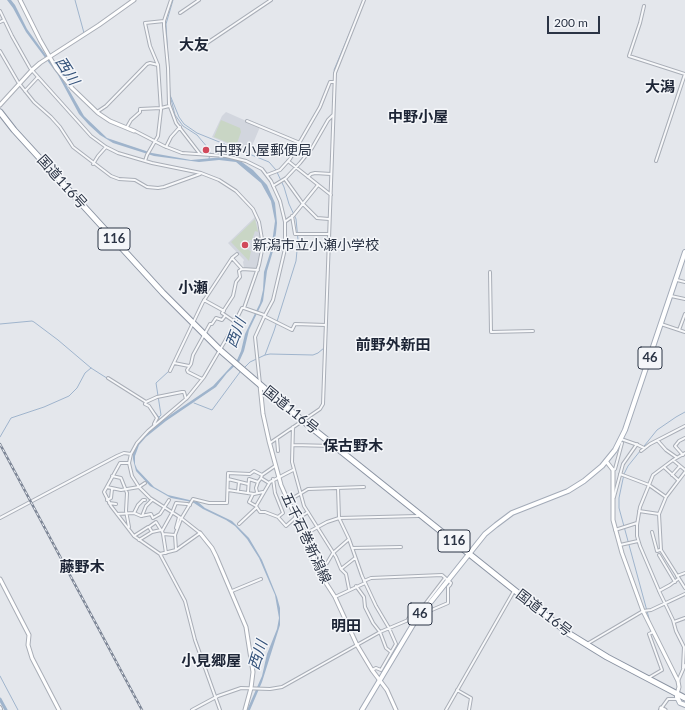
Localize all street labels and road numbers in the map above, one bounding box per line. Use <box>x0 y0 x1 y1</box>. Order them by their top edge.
street label: 国道116号 <box>34 152 90 212</box>
road number: 116 <box>98 228 130 250</box>
road number: 46 <box>638 347 662 369</box>
street label: 国道116号 <box>260 383 322 437</box>
street label: 五千石巻新潟線 <box>278 490 334 586</box>
road number: 116 <box>438 530 470 552</box>
street label: 国道116号 <box>513 586 575 640</box>
road number: 46 <box>408 603 432 625</box>

